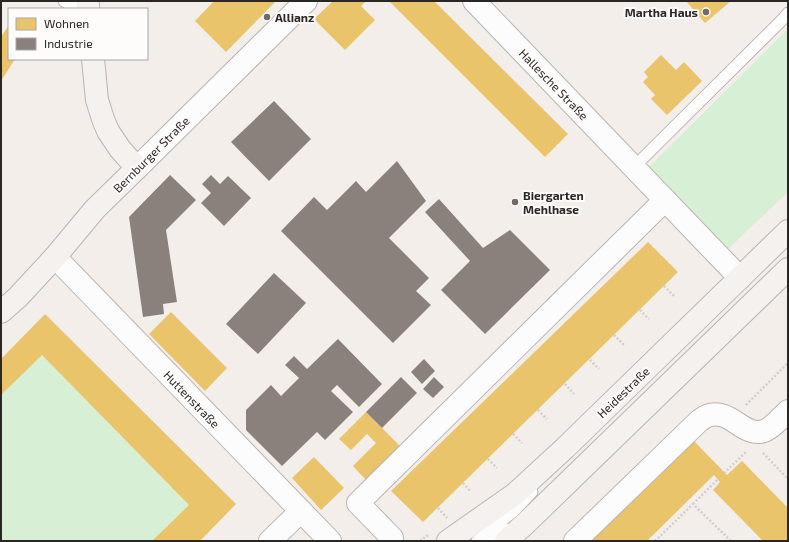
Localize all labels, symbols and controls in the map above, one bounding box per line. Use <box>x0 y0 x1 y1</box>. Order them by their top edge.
place label: Martha Haus <box>625 5 698 19</box>
marker: Martha Haus <box>701 7 711 17</box>
legend <box>8 8 148 60</box>
place label: Allianz <box>275 10 314 24</box>
marker: Allianz <box>262 12 272 22</box>
text: Wohnen <box>44 16 89 30</box>
text: Industrie <box>44 36 93 50</box>
street label: Hallesche Straße <box>517 46 591 122</box>
street label: Bernburger Straße <box>110 113 192 195</box>
place label: Biergarten Mehlhase <box>523 188 584 216</box>
marker: Biergarten Mehlhase <box>510 197 520 207</box>
street label: Heidestraße <box>594 364 652 420</box>
street label: Huttenstraße <box>161 368 223 430</box>

